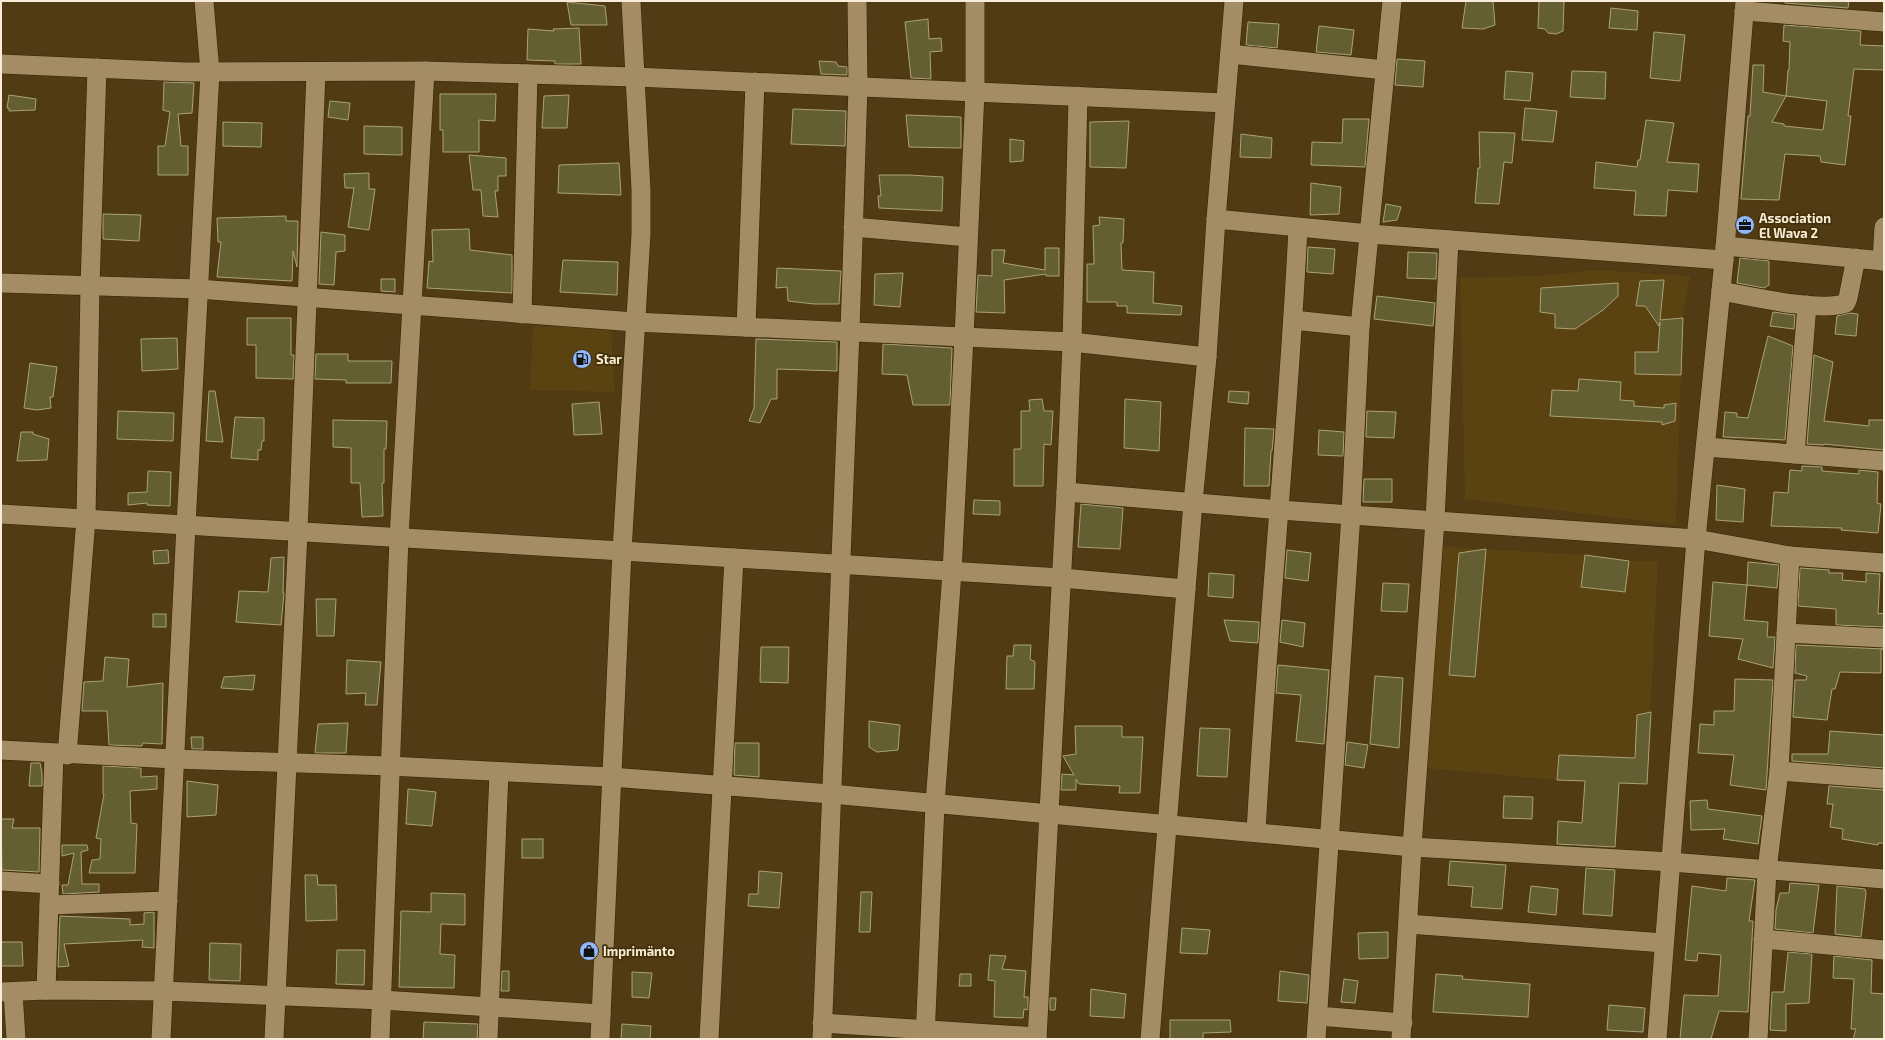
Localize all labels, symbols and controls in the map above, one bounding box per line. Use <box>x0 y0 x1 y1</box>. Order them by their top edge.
place label: Association El Wava 2 <box>1759 210 1831 241</box>
office icon: Association El Wava 2 <box>1734 214 1756 236</box>
fuel station icon: Star <box>571 348 593 370</box>
place label: Star <box>596 351 622 367</box>
shop icon: Imprimänto <box>578 940 600 962</box>
place label: Imprimänto <box>603 943 675 959</box>

